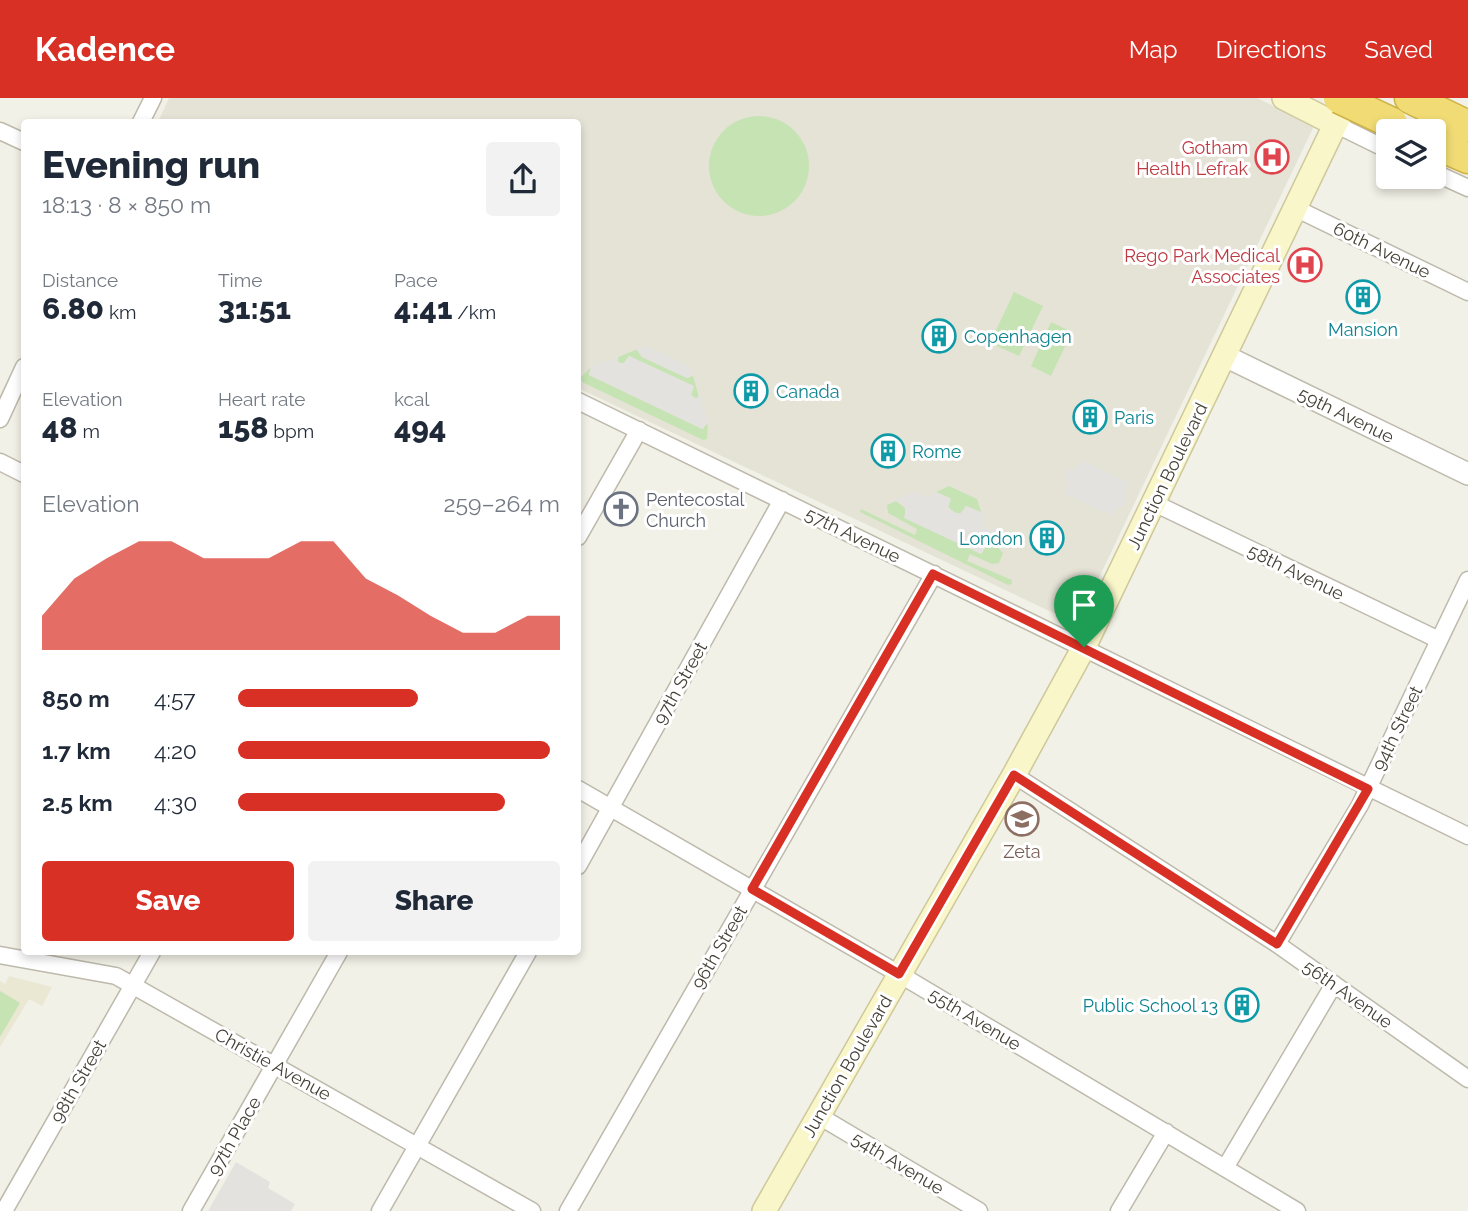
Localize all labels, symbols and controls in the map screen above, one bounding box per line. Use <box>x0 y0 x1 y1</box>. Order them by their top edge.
text: Kadence <box>35 30 175 69</box>
text: Map <box>1129 35 1178 64</box>
text: Directions <box>1216 35 1326 64</box>
text: Saved <box>1364 35 1433 64</box>
map controls <box>1376 119 1446 189</box>
button: layers <box>1376 119 1446 189</box>
place label: Gotham Health Lefrak <box>1136 137 1248 179</box>
hospital icon: Gotham Health Lefrak <box>1253 138 1291 176</box>
text: Evening run <box>42 142 260 187</box>
button: share <box>486 142 560 216</box>
text: 18:13 · 8 × 850 m <box>42 191 211 218</box>
street label: 60th Avenue <box>1330 217 1434 283</box>
place label: Rego Park Medical Associates <box>1124 245 1280 287</box>
hospital icon: Rego Park Medical Associates <box>1286 246 1324 284</box>
text: Distance <box>42 269 118 291</box>
text: Time <box>218 269 262 291</box>
text: Pace <box>394 269 438 291</box>
building icon: Mansion <box>1344 278 1382 316</box>
text: 6.80 <box>42 291 104 326</box>
text: 31:51 <box>218 291 291 326</box>
text: 4:41 <box>394 291 452 326</box>
text: km <box>104 301 136 323</box>
text: /km <box>452 301 496 323</box>
building icon: Copenhagen <box>920 317 958 355</box>
place label: Mansion <box>1328 319 1398 340</box>
place label: Copenhagen <box>964 326 1072 347</box>
building icon: Canada <box>732 372 770 410</box>
place label: Canada <box>776 381 839 402</box>
street label: 59th Avenue <box>1295 383 1398 447</box>
text: Elevation <box>42 388 123 410</box>
text: Heart rate <box>218 388 306 410</box>
text: kcal <box>394 388 430 410</box>
building icon: Paris <box>1071 398 1109 436</box>
street label: Junction Boulevard <box>1122 399 1212 553</box>
place label: Paris <box>1114 407 1154 428</box>
text: 48 <box>42 410 78 445</box>
text: 158 <box>218 410 269 445</box>
text: 494 <box>394 410 446 445</box>
text: m <box>78 420 100 442</box>
text: bpm <box>269 420 314 442</box>
building icon: Rome <box>869 432 907 470</box>
place label: Rome <box>912 441 962 462</box>
place label: Pentecostal Church <box>646 489 744 531</box>
text: Elevation <box>42 490 140 517</box>
text: 259–264 m <box>444 490 560 517</box>
church icon: Pentecostal Church <box>602 490 640 528</box>
street label: 57th Avenue <box>802 503 904 567</box>
building icon: London <box>1028 519 1066 557</box>
place label: London <box>959 528 1023 549</box>
street label: 58th Avenue <box>1245 540 1348 604</box>
pin <box>1054 575 1114 647</box>
icon: arrive <box>1065 586 1103 624</box>
street label: 97th Street <box>649 638 711 728</box>
street label: 94th Street <box>1368 682 1426 774</box>
text: 850 m <box>42 685 110 712</box>
text: 4:57 <box>154 685 196 712</box>
text: 1.7 km <box>42 737 111 764</box>
text: 4:20 <box>154 737 197 764</box>
text: 2.5 km <box>42 789 113 816</box>
text: 4:30 <box>154 789 197 816</box>
school or university icon: Zeta <box>1003 800 1041 838</box>
place label: Zeta <box>1003 841 1041 862</box>
button: Save <box>42 861 294 941</box>
button: Share <box>308 861 560 941</box>
street label: 96th Street <box>687 902 751 992</box>
street label: 56th Avenue <box>1299 955 1397 1033</box>
street label: 55th Avenue <box>925 983 1025 1055</box>
building icon: Public School 13 <box>1223 986 1261 1024</box>
street label: Junction Boulevard <box>798 991 896 1141</box>
place label: Public School 13 <box>1083 995 1218 1016</box>
street label: Christie Avenue <box>211 1023 335 1105</box>
street label: 98th Street <box>46 1036 110 1126</box>
street label: 97th Place <box>203 1093 265 1179</box>
street label: 54th Avenue <box>848 1127 948 1199</box>

